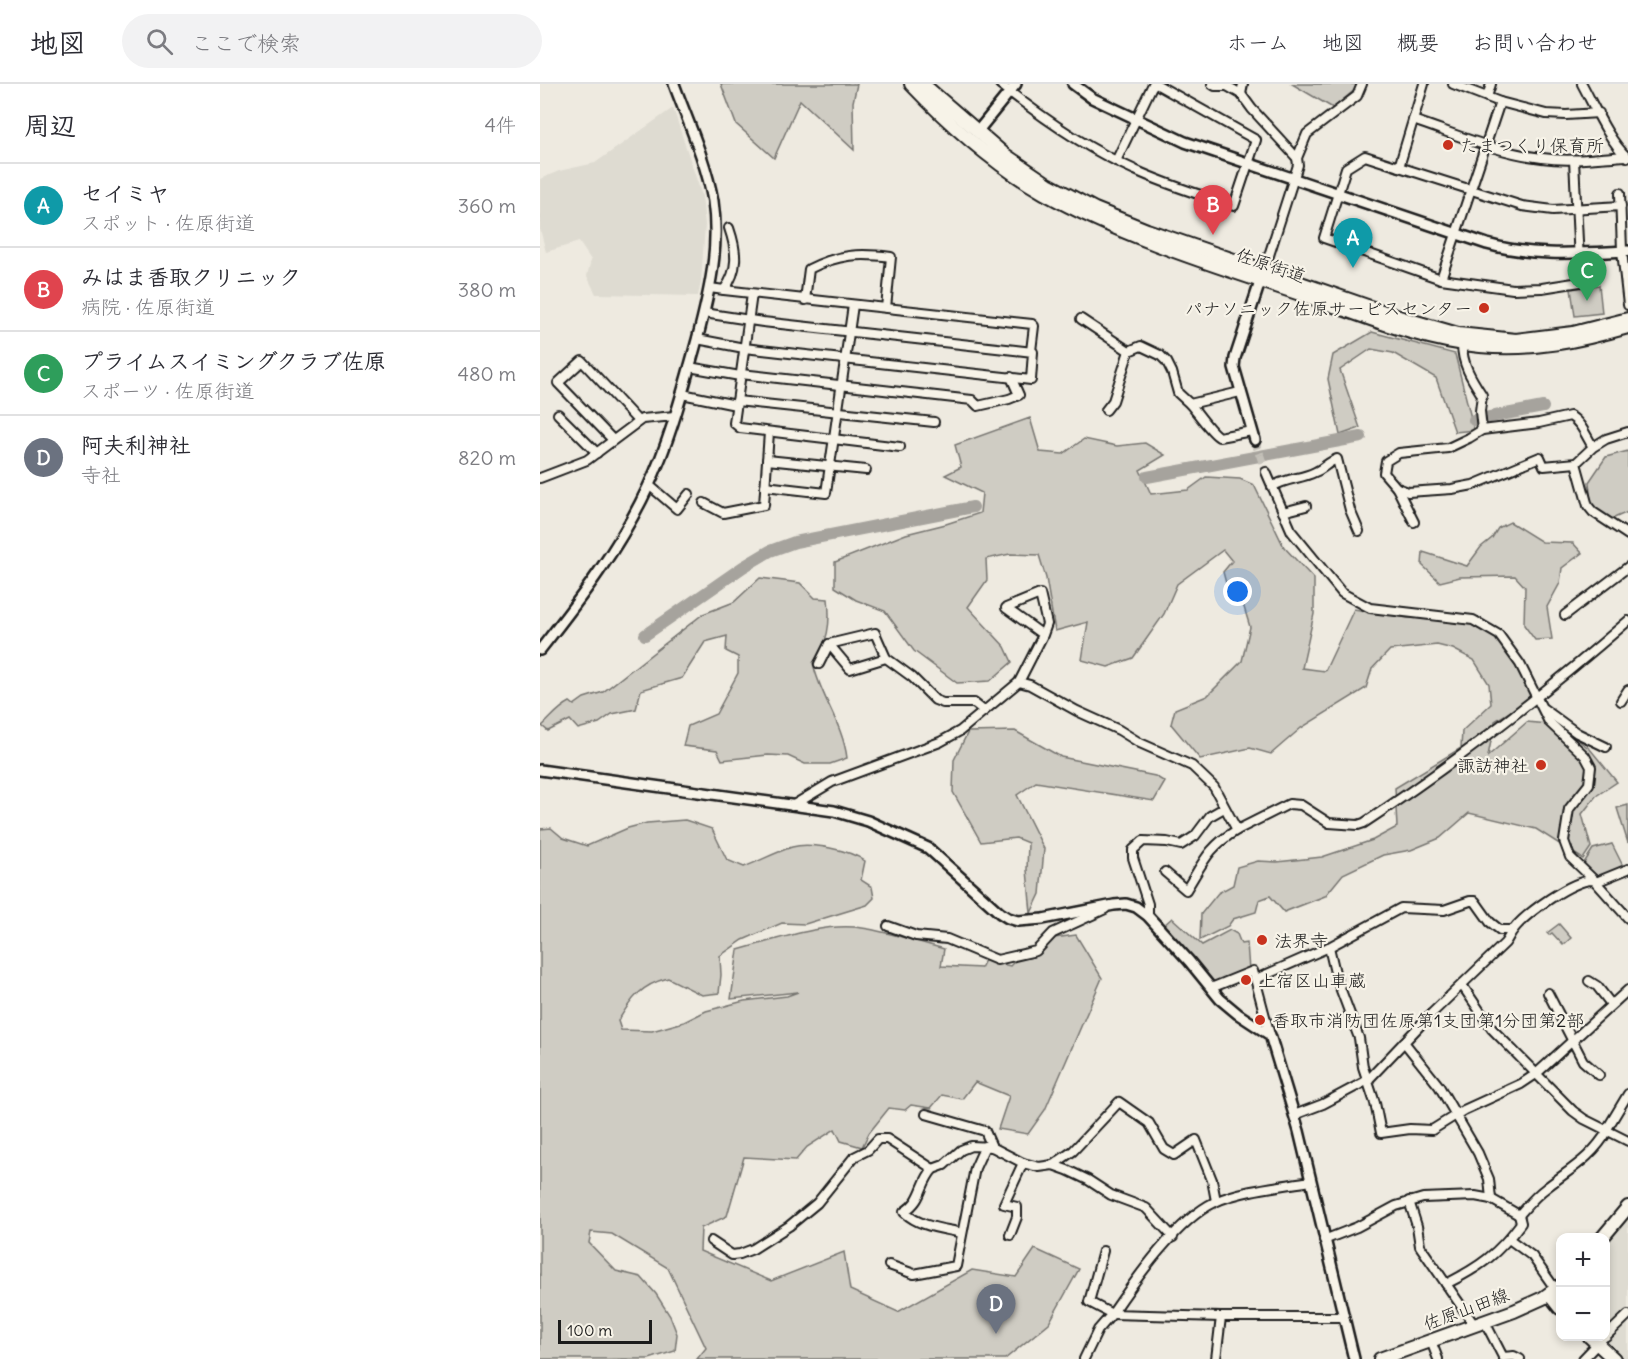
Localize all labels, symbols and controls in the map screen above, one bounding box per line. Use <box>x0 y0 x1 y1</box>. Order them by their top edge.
search box <box>122 14 542 68</box>
text: 地図 <box>30 25 86 61</box>
icon: search <box>143 25 176 58</box>
text: ここで検索 <box>191 29 301 57</box>
text: ホーム <box>1227 29 1289 56</box>
text: 地図 <box>1322 29 1364 56</box>
text: 概要 <box>1397 29 1439 56</box>
text: お問い合わせ <box>1472 29 1598 56</box>
text: 周辺 <box>24 109 76 142</box>
text: 4件 <box>484 112 516 137</box>
place label: たまつくり保育所 <box>1460 134 1604 157</box>
marker: たまつくり保育所 <box>1441 138 1455 152</box>
text: セイミヤ <box>81 179 169 207</box>
pin: B <box>1194 186 1232 235</box>
text: A <box>37 193 50 218</box>
text: 360 m <box>458 193 516 218</box>
text: スポット · 佐原街道 <box>81 210 255 235</box>
pin: A <box>1334 218 1372 268</box>
street label: 佐原街道 <box>1233 242 1309 288</box>
pin: C <box>1568 252 1606 301</box>
text: みはま香取クリニック <box>81 263 301 291</box>
text: B <box>37 277 50 302</box>
text: 380 m <box>458 277 516 302</box>
text: 病院 · 佐原街道 <box>81 294 215 319</box>
place label: パナソニック佐原サービスセンター <box>1185 297 1472 320</box>
marker: パナソニック佐原サービスセンター <box>1477 301 1491 315</box>
text: プライムスイミングクラブ佐原 <box>81 347 386 375</box>
text: C <box>37 361 50 386</box>
text: 480 m <box>457 361 516 386</box>
text: スポーツ · 佐原街道 <box>81 378 255 403</box>
text: 阿夫利神社 <box>81 431 191 459</box>
text: D <box>36 445 51 470</box>
text: 820 m <box>458 445 516 470</box>
text: 寺社 <box>81 462 121 487</box>
your location <box>1223 577 1252 606</box>
place label: 諏訪神社 <box>1457 754 1529 777</box>
marker: 諏訪神社 <box>1534 758 1548 772</box>
place label: 法界寺 <box>1274 929 1328 952</box>
marker: 法界寺 <box>1255 933 1269 947</box>
place label: 上宿区山車蔵 <box>1258 969 1366 992</box>
marker: 上宿区山車蔵 <box>1239 973 1253 987</box>
place label: 香取市消防団佐原第1支団第1分団第2部 <box>1272 1009 1584 1032</box>
marker: 香取市消防団佐原第1支団第1分団第2部 <box>1253 1013 1267 1027</box>
map controls <box>1556 1233 1610 1341</box>
button: + <box>1556 1233 1610 1287</box>
street label: 佐原山田線 <box>1420 1283 1512 1335</box>
pin: D <box>976 1284 1016 1334</box>
button: − <box>1556 1287 1610 1341</box>
scale bar <box>558 1317 652 1344</box>
text: 100 m <box>567 1320 612 1340</box>

